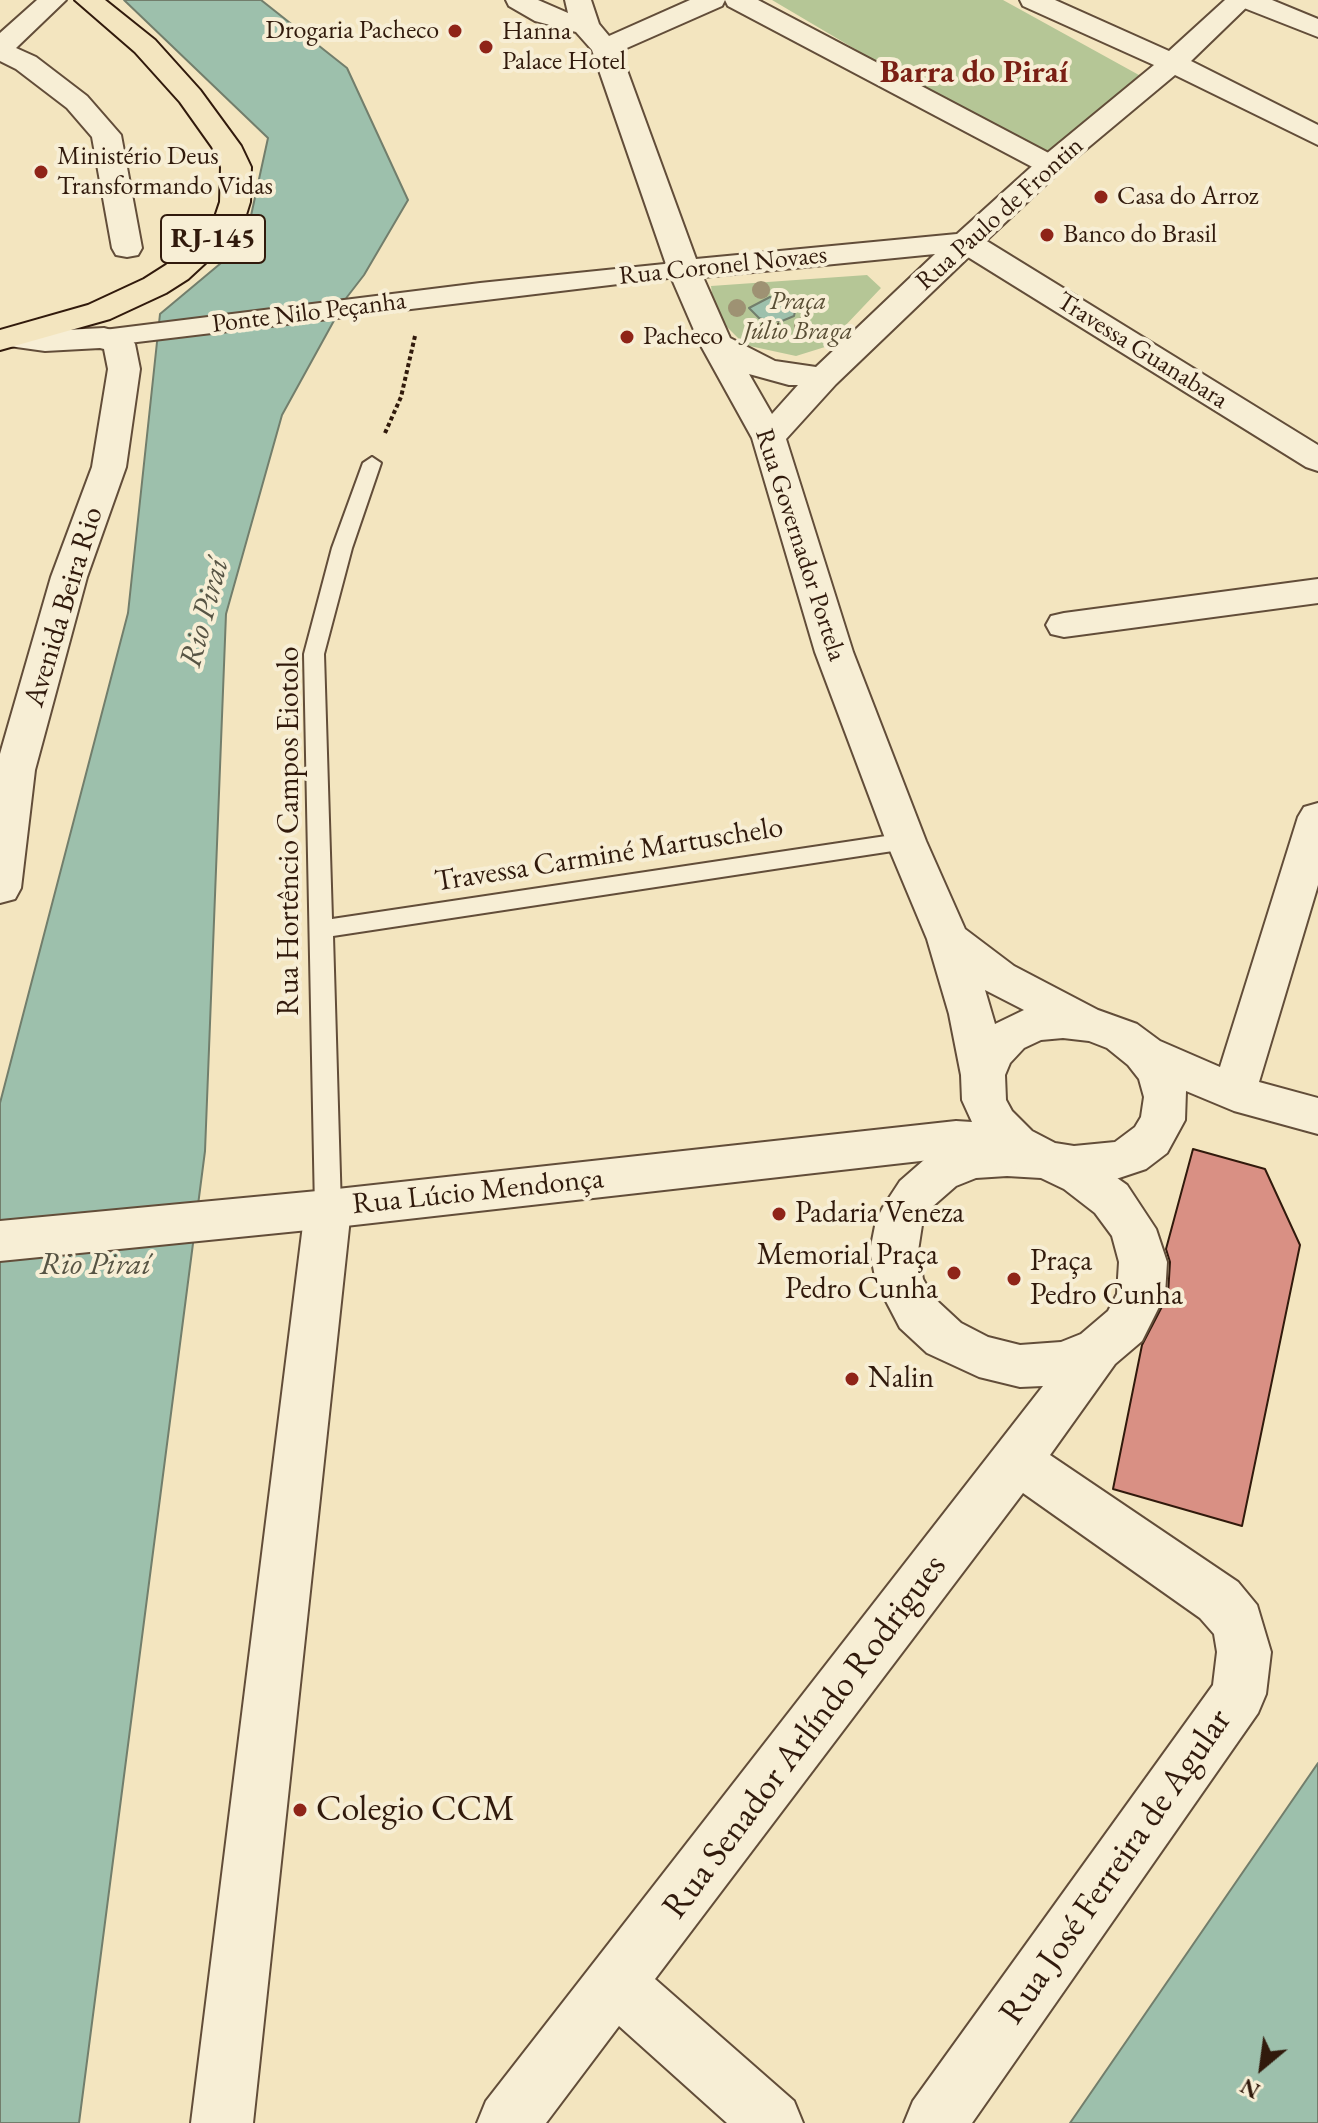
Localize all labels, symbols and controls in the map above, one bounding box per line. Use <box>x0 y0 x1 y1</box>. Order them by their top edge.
place label: Drogaria Pacheco <box>265 15 439 47</box>
place label: Hanna Palace Hotel <box>502 16 626 78</box>
marker: Drogaria Pacheco <box>446 22 464 40</box>
marker: Hanna Palace Hotel <box>477 38 495 56</box>
district label: Barra do Piraí <box>880 54 1068 92</box>
street label: Rua Paulo de Frontin <box>910 131 1090 297</box>
place label: Ministério Deus Transformando Vidas <box>57 141 273 202</box>
marker: Ministério Deus Transformando Vidas <box>32 163 50 181</box>
place label: Casa do Arroz <box>1117 181 1259 213</box>
marker: Casa do Arroz <box>1092 188 1110 206</box>
road number: RJ-145 <box>161 215 265 263</box>
place label: Banco do Brasil <box>1063 219 1217 251</box>
marker: Banco do Brasil <box>1038 226 1056 244</box>
street label: Rua Coronel Novaes <box>617 240 829 292</box>
street label: Ponte Nilo Peçanha <box>210 286 408 340</box>
park label: Praça Júlio Braga <box>743 286 853 348</box>
street label: Travessa Guanabara <box>1051 286 1233 416</box>
place label: Pacheco <box>643 321 723 353</box>
marker: Pacheco <box>618 328 636 346</box>
street label: Rua Governador Portela <box>748 425 852 665</box>
street label: Avenida Beira Rio <box>16 503 112 711</box>
water label: Rio Piraí <box>172 554 238 672</box>
street label: Rua Hortêncio Campos Eiotolo <box>272 646 308 1016</box>
street label: Travessa Carminé Martuschelo <box>432 810 786 900</box>
street label: Rua Lúcio Mendonça <box>351 1161 605 1223</box>
place label: Padaria Veneza <box>795 1196 964 1232</box>
marker: Padaria Veneza <box>770 1205 788 1223</box>
place label: Memorial Praça Pedro Cunha <box>757 1238 938 1308</box>
place label: Praça Pedro Cunha <box>1030 1244 1183 1314</box>
water label: Rio Piraí <box>39 1246 151 1284</box>
marker: Memorial Praça Pedro Cunha <box>945 1264 963 1282</box>
marker: Praça Pedro Cunha <box>1005 1270 1023 1288</box>
place label: Nalin <box>868 1361 934 1397</box>
marker: Nalin <box>843 1370 861 1388</box>
street label: Rua Senador Arlíndo Rodrigues <box>654 1546 956 1928</box>
street label: Rua José Ferreira de Agular <box>991 1701 1241 2033</box>
place label: Colegio CCM <box>316 1788 515 1832</box>
marker: Colegio CCM <box>291 1801 309 1819</box>
north arrow <box>1222 2027 1302 2107</box>
text: N <box>1235 2071 1265 2105</box>

